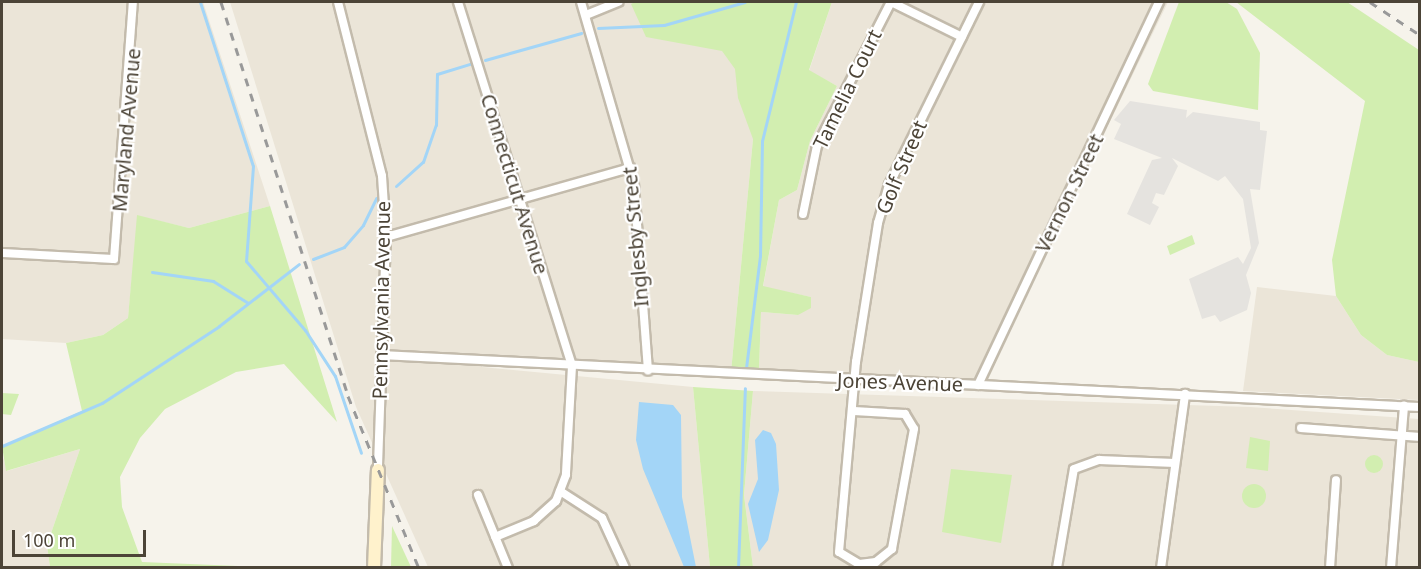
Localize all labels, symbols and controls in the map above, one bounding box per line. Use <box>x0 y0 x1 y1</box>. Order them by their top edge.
street label: Tamelia Court <box>808 25 886 153</box>
street label: Maryland Avenue <box>107 47 145 213</box>
street label: Connecticut Avenue <box>476 91 554 277</box>
street label: Golf Street <box>870 116 932 218</box>
street label: Vernon Street <box>1030 130 1108 256</box>
street label: Inglesby Street <box>617 166 653 308</box>
street label: Pennsylvania Avenue <box>367 201 395 399</box>
street label: Jones Avenue <box>837 368 963 396</box>
scale bar <box>15 518 148 556</box>
text: 100 m <box>23 528 75 552</box>

